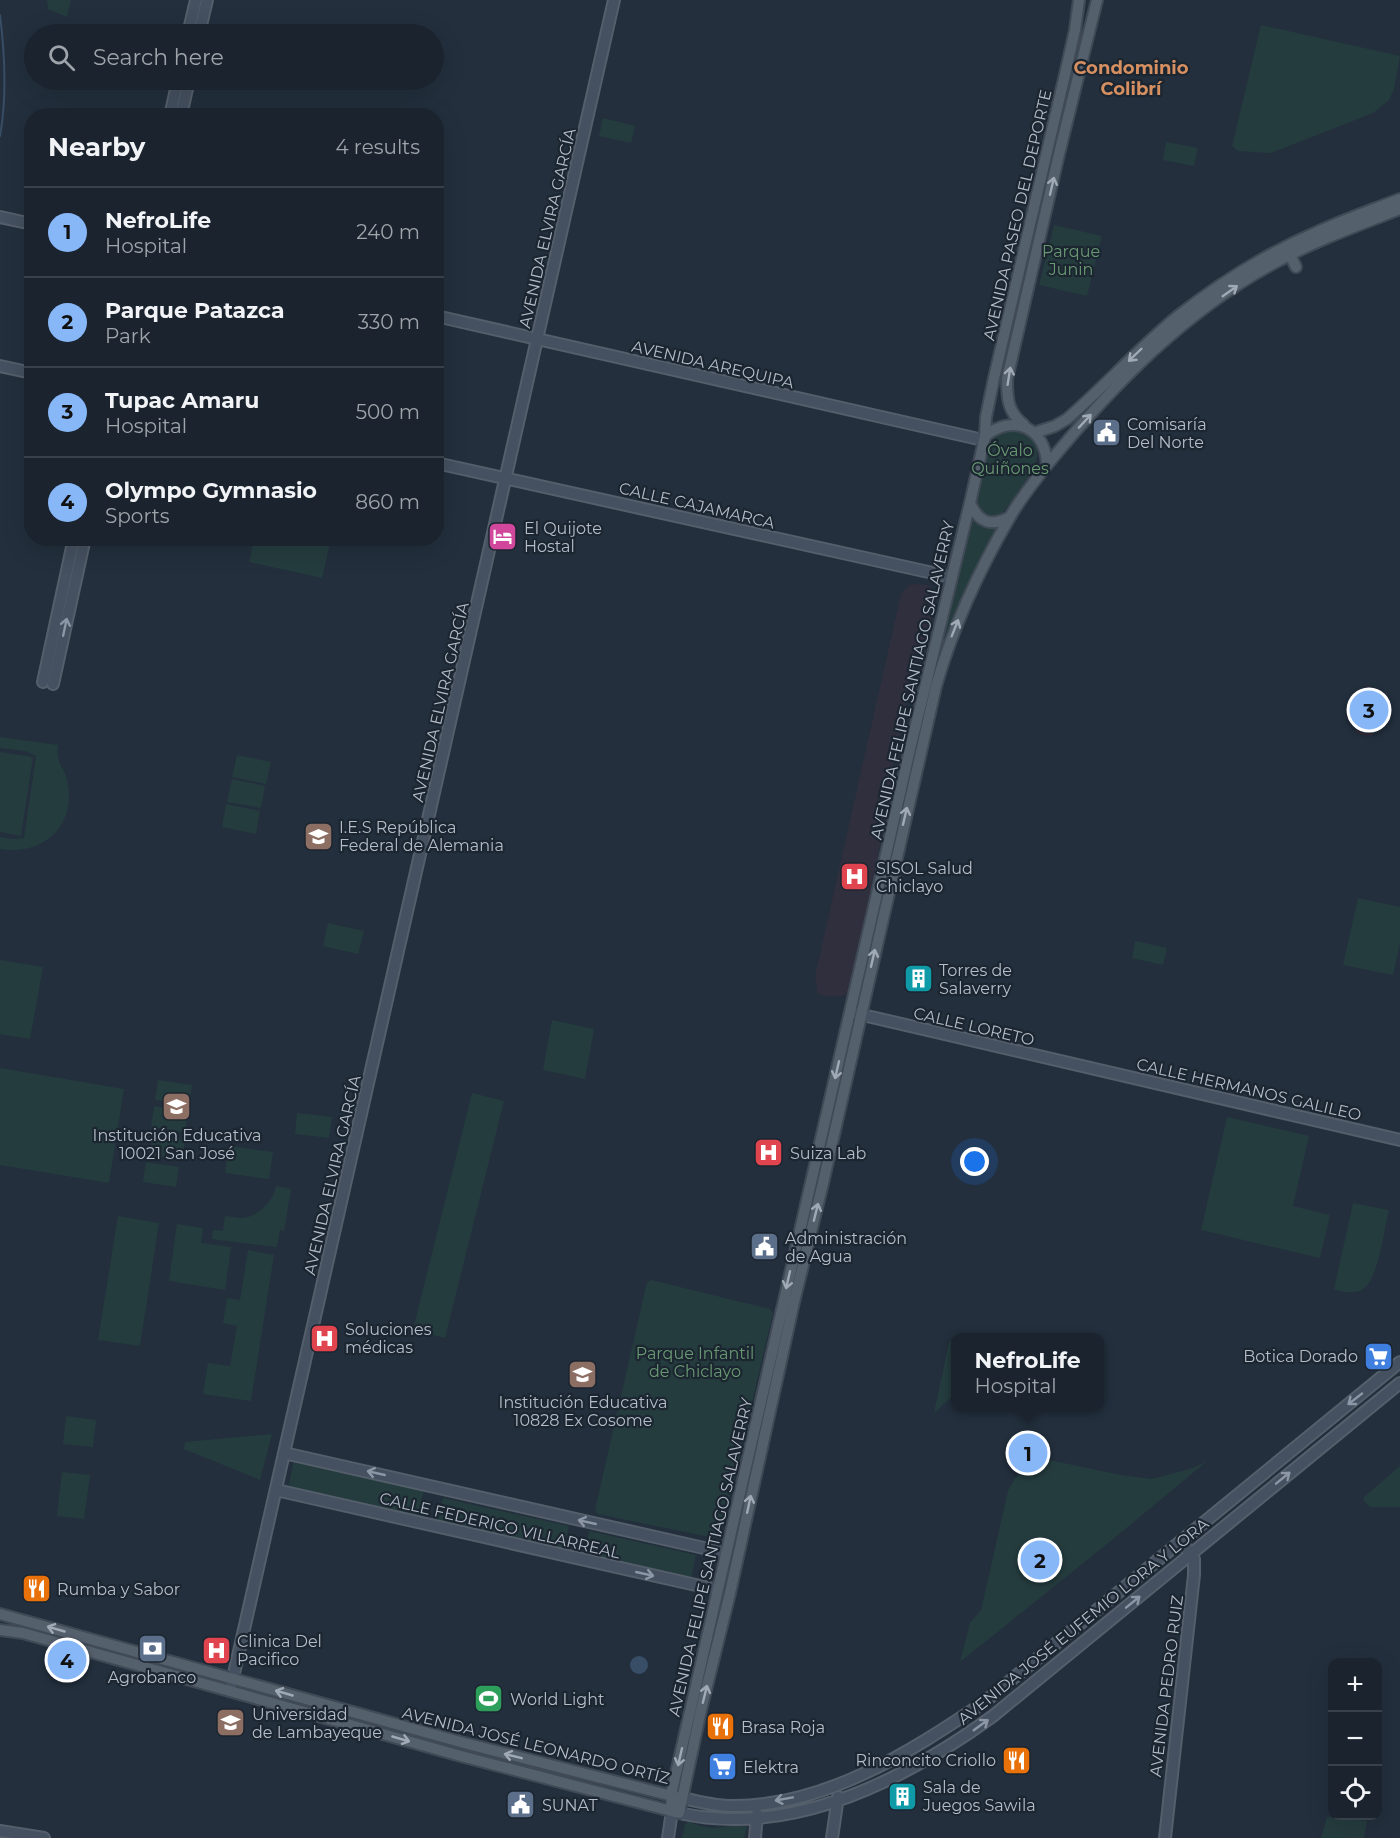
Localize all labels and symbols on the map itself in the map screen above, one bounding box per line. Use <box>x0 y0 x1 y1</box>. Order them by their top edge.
district label: Condominio Colibrí <box>1073 57 1189 100</box>
street label: AVENIDA PASEO DEL DEPORTE <box>979 88 1056 343</box>
street label: AVENIDA ELVIRA GARCÍA <box>515 126 580 330</box>
one-way arrow <box>1046 177 1058 196</box>
park label: Parque Junin <box>1042 242 1100 279</box>
one-way arrow <box>1221 285 1238 297</box>
street label: AVENIDA AREQUIPA <box>630 337 796 393</box>
one-way arrow <box>1127 347 1142 362</box>
one-way arrow <box>1003 367 1014 386</box>
one-way arrow <box>1078 413 1092 428</box>
place label: Comisaría Del Norte <box>1127 415 1207 452</box>
public building icon: Comisaría Del Norte <box>1090 417 1122 449</box>
park label: Óvalo Quiñones <box>971 441 1049 478</box>
street label: CALLE CAJAMARCA <box>617 478 777 533</box>
street label: AVENIDA FELIPE SANTIAGO SALAVERRY <box>867 518 959 841</box>
place label: El Quijote Hostal <box>524 519 602 556</box>
hotel icon: El Quijote Hostal <box>487 521 519 553</box>
street label: AVENIDA ELVIRA GARCÍA <box>408 600 473 804</box>
one-way arrow <box>60 618 72 637</box>
one-way arrow <box>950 619 961 637</box>
pin: 3 <box>1350 688 1388 732</box>
one-way arrow <box>900 807 912 826</box>
place label: I.E.S República Federal de Alemania <box>339 818 504 855</box>
school or university icon: I.E.S República Federal de Alemania <box>302 820 334 852</box>
place label: SISOL Salud Chiclayo <box>876 859 973 896</box>
hospital icon: SISOL Salud Chiclayo <box>839 861 871 893</box>
one-way arrow <box>868 949 880 968</box>
place label: Torres de Salaverry <box>939 961 1012 998</box>
building icon: Torres de Salaverry <box>902 963 934 995</box>
street label: CALLE LORETO <box>912 1003 1036 1050</box>
street label: CALLE HERMANOS GALILEO <box>1135 1054 1363 1125</box>
one-way arrow <box>830 1060 842 1079</box>
street label: AVENIDA ELVIRA GARCÍA <box>300 1073 365 1277</box>
school or university icon: Institución Educativa 10021 San José <box>161 1091 193 1123</box>
place label: Institución Educativa 10021 San José <box>93 1126 261 1163</box>
hospital icon: Suiza Lab <box>753 1137 785 1169</box>
place label: Suiza Lab <box>790 1144 867 1163</box>
your location <box>960 1147 989 1176</box>
one-way arrow <box>810 1203 822 1222</box>
place label: Administración de Agua <box>785 1229 907 1266</box>
public building icon: Administración de Agua <box>748 1231 780 1263</box>
one-way arrow <box>782 1270 793 1289</box>
place label: Soluciones médicas <box>345 1320 432 1357</box>
hospital icon: Soluciones médicas <box>308 1322 340 1354</box>
supermarket icon: Botica Dorado <box>1363 1340 1395 1372</box>
park label: Parque Infantil de Chiclayo <box>636 1344 754 1381</box>
place label: Botica Dorado <box>1243 1347 1358 1366</box>
school or university icon: Institución Educativa 10828 Ex Cosome <box>567 1358 599 1390</box>
one-way arrow <box>1347 1392 1363 1405</box>
place label: Institución Educativa 10828 Ex Cosome <box>499 1393 667 1430</box>
street label: AVENIDA FELIPE SANTIAGO SALAVERRY <box>665 1395 757 1718</box>
pin: 1 <box>1008 1430 1048 1476</box>
one-way arrow <box>366 1467 385 1479</box>
one-way arrow <box>1274 1471 1290 1484</box>
street label: CALLE FEDERICO VILLARREAL <box>378 1488 623 1563</box>
one-way arrow <box>744 1495 756 1514</box>
street label: AVENIDA JOSÉ EUFEMIO LORA Y LORA <box>954 1514 1213 1729</box>
one-way arrow <box>578 1515 597 1527</box>
pin: 2 <box>1020 1538 1060 1582</box>
one-way arrow <box>635 1568 654 1580</box>
restaurant icon: Rumba y Sabor <box>20 1573 52 1605</box>
place label: Rumba y Sabor <box>57 1580 180 1599</box>
street label: AVENIDA PEDRO RUIZ <box>1146 1594 1187 1778</box>
one-way arrow <box>1124 1596 1140 1609</box>
one-way arrow <box>47 1623 66 1634</box>
place label: Clinica Del Pacifico <box>237 1632 322 1669</box>
bank icon: Agrobanco <box>136 1633 168 1665</box>
hospital icon: Clinica Del Pacifico <box>200 1634 232 1666</box>
pin: 4 <box>48 1638 86 1682</box>
place label: Agrobanco <box>108 1668 196 1687</box>
sports icon: World Light <box>473 1683 505 1715</box>
one-way arrow <box>700 1685 712 1704</box>
one-way arrow <box>275 1687 294 1699</box>
place label: World Light <box>510 1690 605 1709</box>
street label: AVENIDA JOSÉ LEONARDO ORTÍZ <box>400 1703 672 1788</box>
place label: Universidad de Lambayeque <box>252 1705 382 1742</box>
school or university icon: Universidad de Lambayeque <box>215 1707 247 1739</box>
restaurant icon: Brasa Roja <box>704 1711 736 1743</box>
place label: Brasa Roja <box>741 1718 825 1737</box>
one-way arrow <box>972 1718 988 1731</box>
one-way arrow <box>391 1734 410 1745</box>
restaurant icon: Rinconcito Criollo <box>1001 1744 1033 1776</box>
one-way arrow <box>674 1747 686 1766</box>
one-way arrow <box>504 1749 523 1761</box>
supermarket icon: Elektra <box>706 1751 738 1783</box>
place label: Rinconcito Criollo <box>856 1751 996 1770</box>
place label: Elektra <box>743 1758 799 1777</box>
place label: Sala de Juegos Sawila <box>922 1778 1036 1815</box>
building icon: Sala de Juegos Sawila <box>886 1780 918 1812</box>
public building icon: SUNAT <box>505 1789 537 1821</box>
one-way arrow <box>775 1794 795 1805</box>
place label: SUNAT <box>542 1796 598 1815</box>

